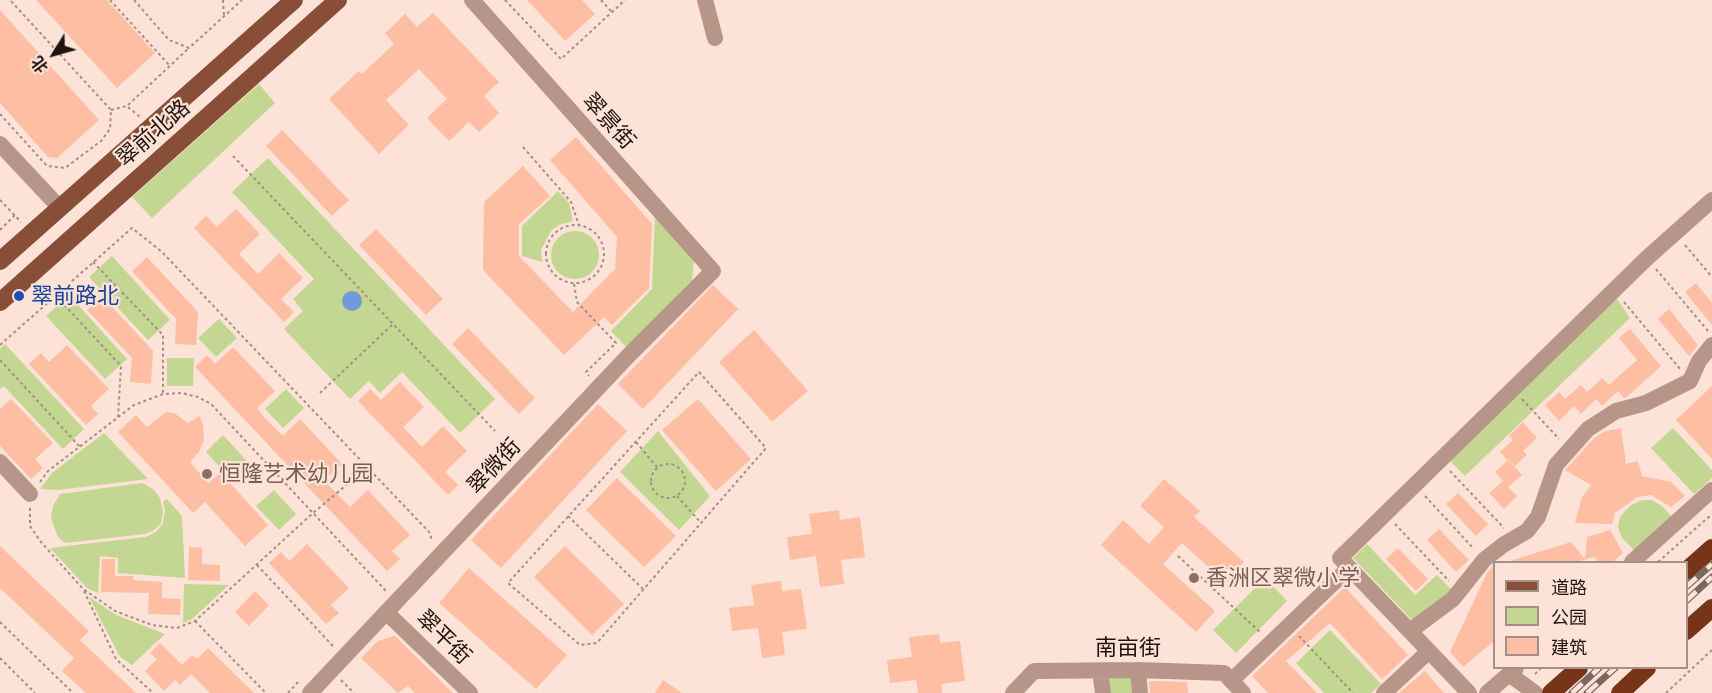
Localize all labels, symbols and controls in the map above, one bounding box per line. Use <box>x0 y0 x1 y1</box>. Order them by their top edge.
north arrow <box>24 24 84 84</box>
text: 北 <box>27 53 52 77</box>
street label: 翠景街 <box>577 88 641 154</box>
street label: 翠前北路 <box>111 94 195 172</box>
place label: 翠前路北 <box>31 283 119 309</box>
marker: 翠前路北 <box>12 289 26 303</box>
street label: 翠微街 <box>462 433 526 499</box>
place label: 恒隆艺术幼儿园 <box>219 461 373 487</box>
marker: 恒隆艺术幼儿园 <box>200 467 214 481</box>
legend <box>1493 561 1688 669</box>
place label: 香洲区翠微小学 <box>1206 565 1360 591</box>
marker: 香洲区翠微小学 <box>1187 571 1201 585</box>
text: 道路 <box>1551 576 1587 598</box>
street label: 翠平街 <box>411 605 477 669</box>
text: 公园 <box>1551 606 1587 628</box>
street label: 南亩街 <box>1095 635 1161 661</box>
text: 建筑 <box>1551 636 1587 658</box>

